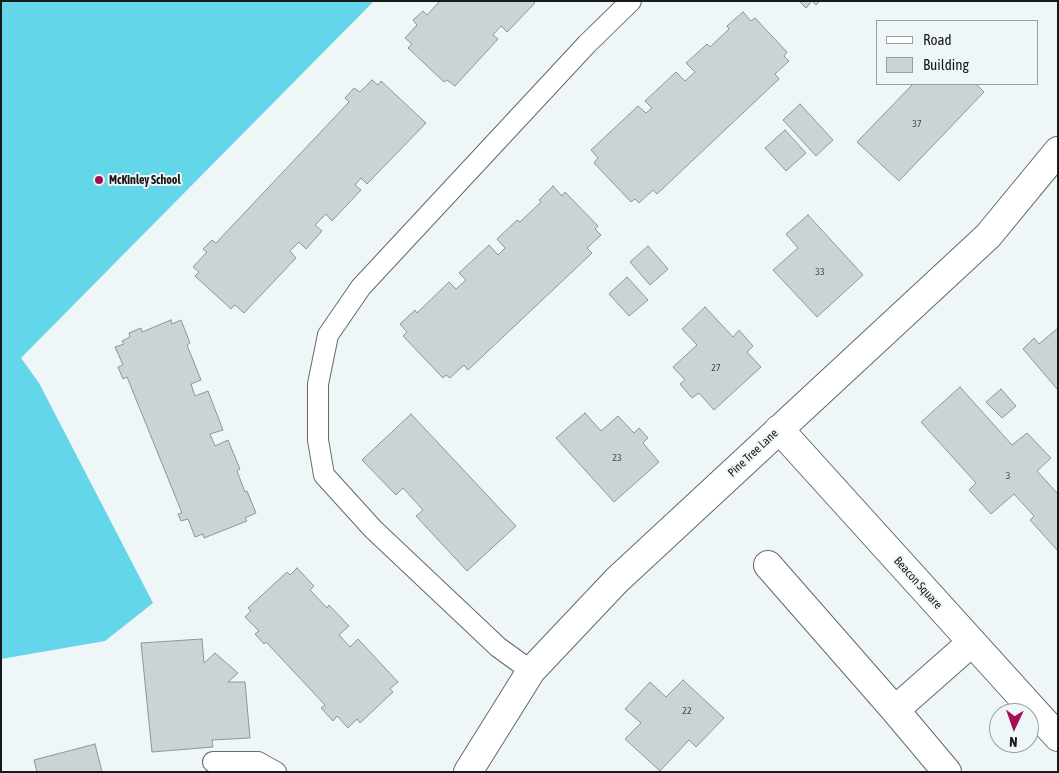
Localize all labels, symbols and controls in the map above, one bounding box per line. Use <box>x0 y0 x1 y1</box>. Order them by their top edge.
legend <box>876 20 1039 85</box>
text: Road <box>923 31 952 48</box>
text: Building <box>923 56 969 73</box>
house number: 37 <box>912 118 922 130</box>
place label: McKinley School <box>109 173 181 187</box>
marker: McKinley School <box>93 174 105 186</box>
house number: 33 <box>815 266 825 278</box>
house number: 27 <box>711 362 721 374</box>
street label: Pine Tree Lane <box>725 426 781 480</box>
house number: 23 <box>612 452 622 464</box>
house number: 3 <box>1006 470 1010 482</box>
street label: Beacon Square <box>891 554 945 612</box>
north arrow <box>989 703 1039 753</box>
house number: 22 <box>682 705 692 717</box>
text: N <box>1009 734 1018 750</box>

